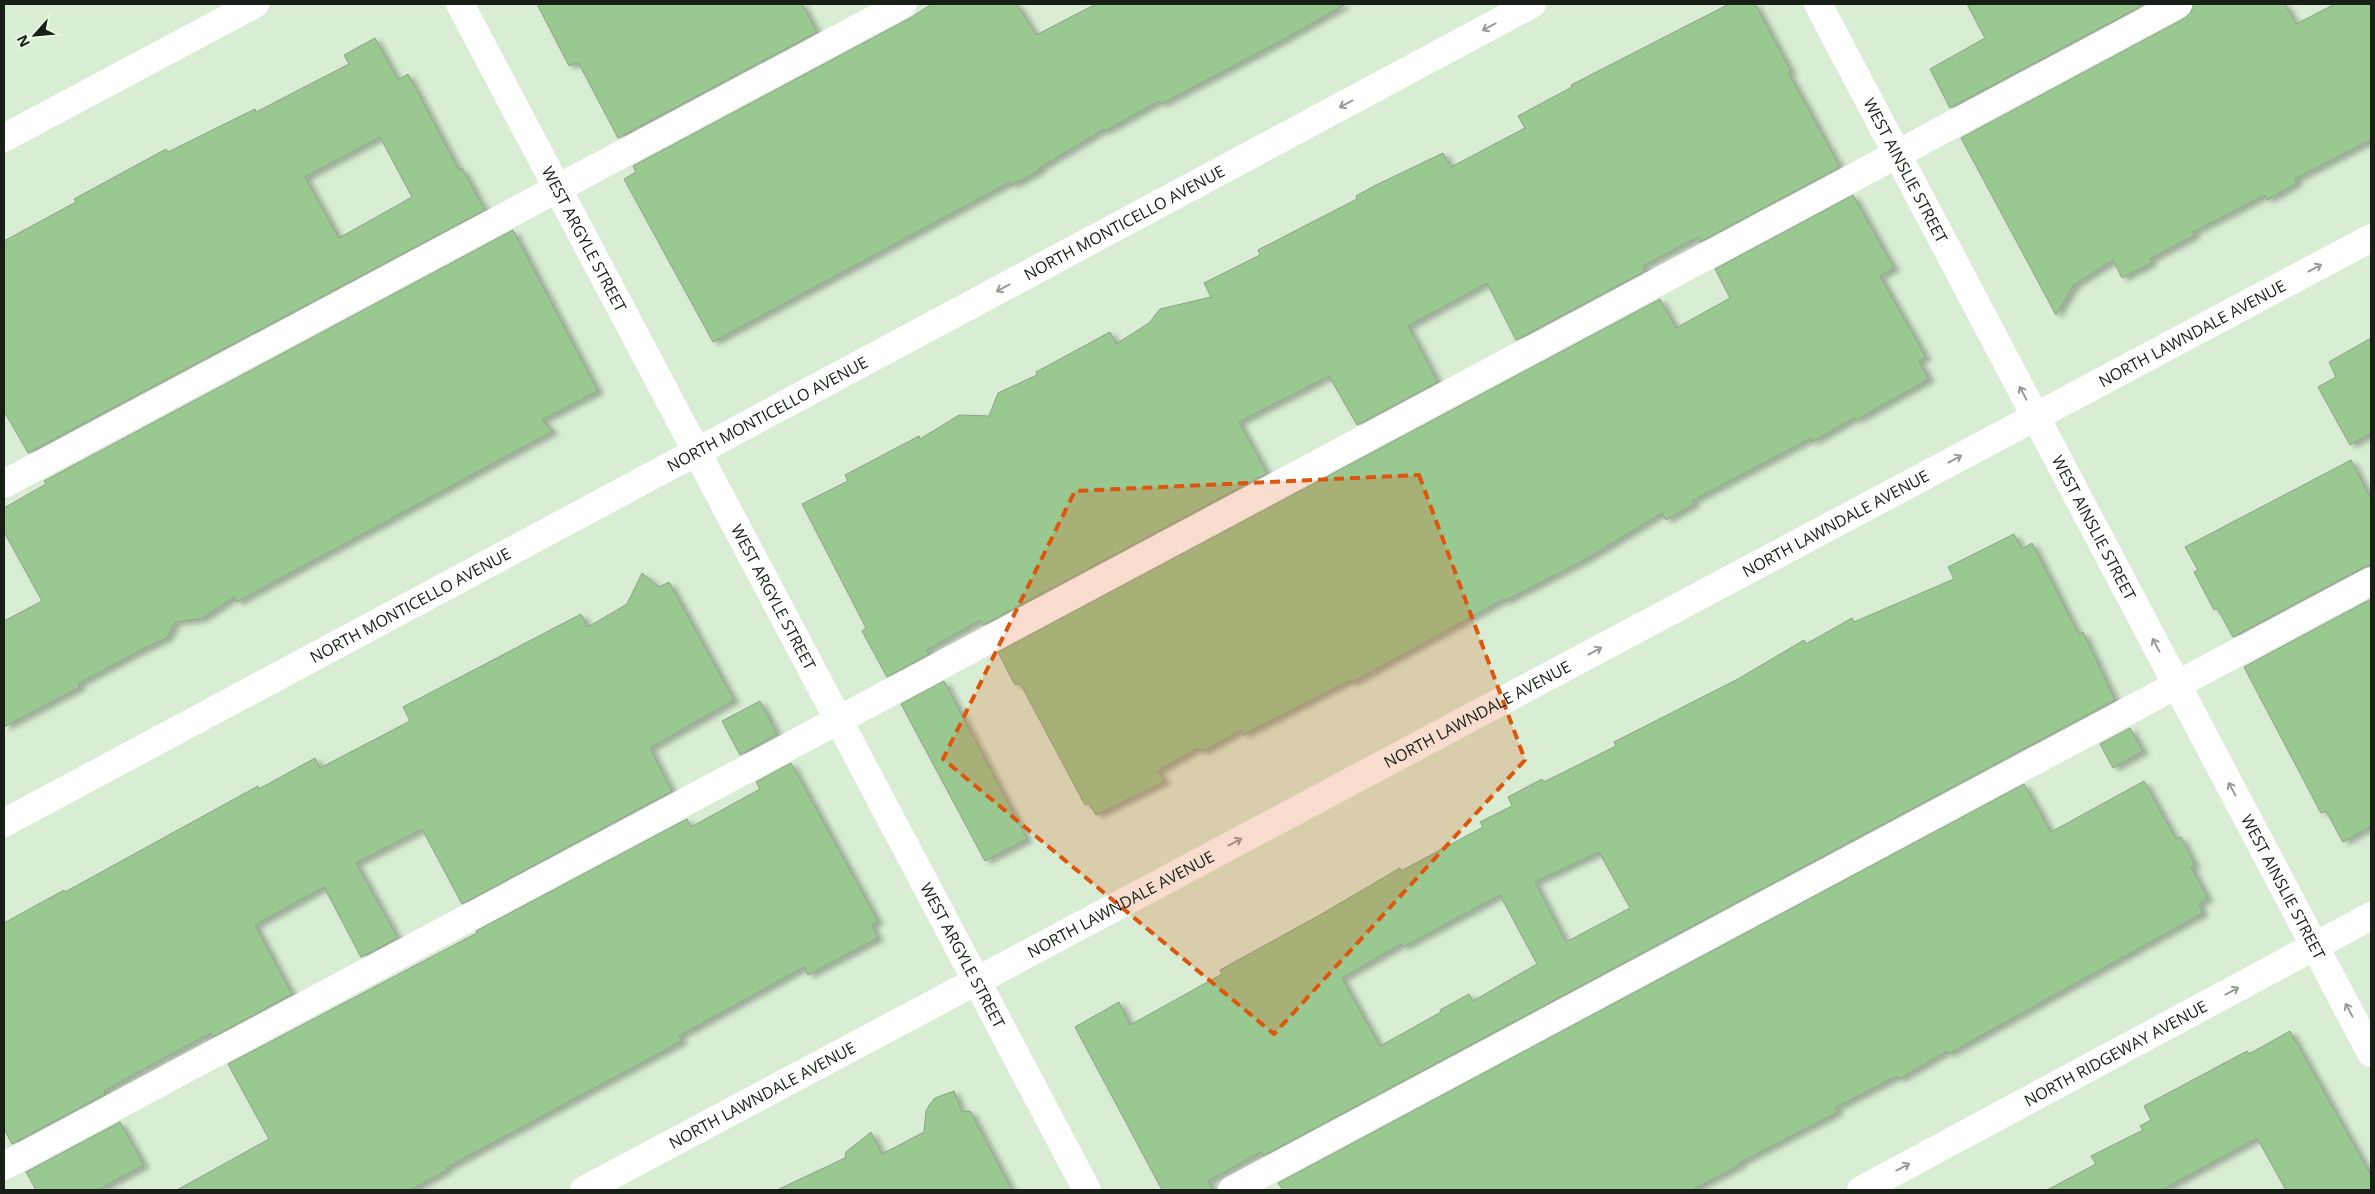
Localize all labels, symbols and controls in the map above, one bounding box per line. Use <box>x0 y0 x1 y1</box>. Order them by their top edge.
north arrow <box>10 10 60 60</box>
one-way arrow <box>1482 22 1497 32</box>
text: N <box>12 32 34 51</box>
street label: WEST AINSLIE STREET <box>1858 94 1953 247</box>
one-way arrow <box>1339 100 1354 109</box>
street label: NORTH MONTICELLO AVENUE <box>1020 160 1228 285</box>
street label: WEST ARGYLE STREET <box>537 163 632 316</box>
one-way arrow <box>2307 263 2322 273</box>
street label: NORTH LAWNDALE AVENUE <box>2095 275 2289 392</box>
one-way arrow <box>996 284 1010 294</box>
street label: NORTH MONTICELLO AVENUE <box>663 351 872 477</box>
one-way arrow <box>2018 385 2028 400</box>
street label: WEST AINSLIE STREET <box>2047 451 2141 604</box>
one-way arrow <box>1947 454 1962 464</box>
street label: NORTH LAWNDALE AVENUE <box>1738 465 1933 582</box>
street label: WEST ARGYLE STREET <box>726 521 821 674</box>
street label: NORTH MONTICELLO AVENUE <box>306 542 515 668</box>
one-way arrow <box>2151 638 2160 653</box>
one-way arrow <box>1587 646 1602 655</box>
street label: NORTH LAWNDALE AVENUE <box>1380 655 1574 773</box>
one-way arrow <box>2227 781 2237 796</box>
street label: WEST AINSLIE STREET <box>2236 811 2331 963</box>
one-way arrow <box>1228 837 1242 847</box>
street label: NORTH LAWNDALE AVENUE <box>1023 845 1218 963</box>
street label: WEST ARGYLE STREET <box>915 879 1010 1032</box>
one-way arrow <box>2224 986 2239 996</box>
street label: NORTH RIDGEWAY AVENUE <box>2020 995 2211 1111</box>
one-way arrow <box>2343 1003 2353 1017</box>
street label: NORTH LAWNDALE AVENUE <box>665 1036 860 1154</box>
one-way arrow <box>1896 1162 1911 1172</box>

